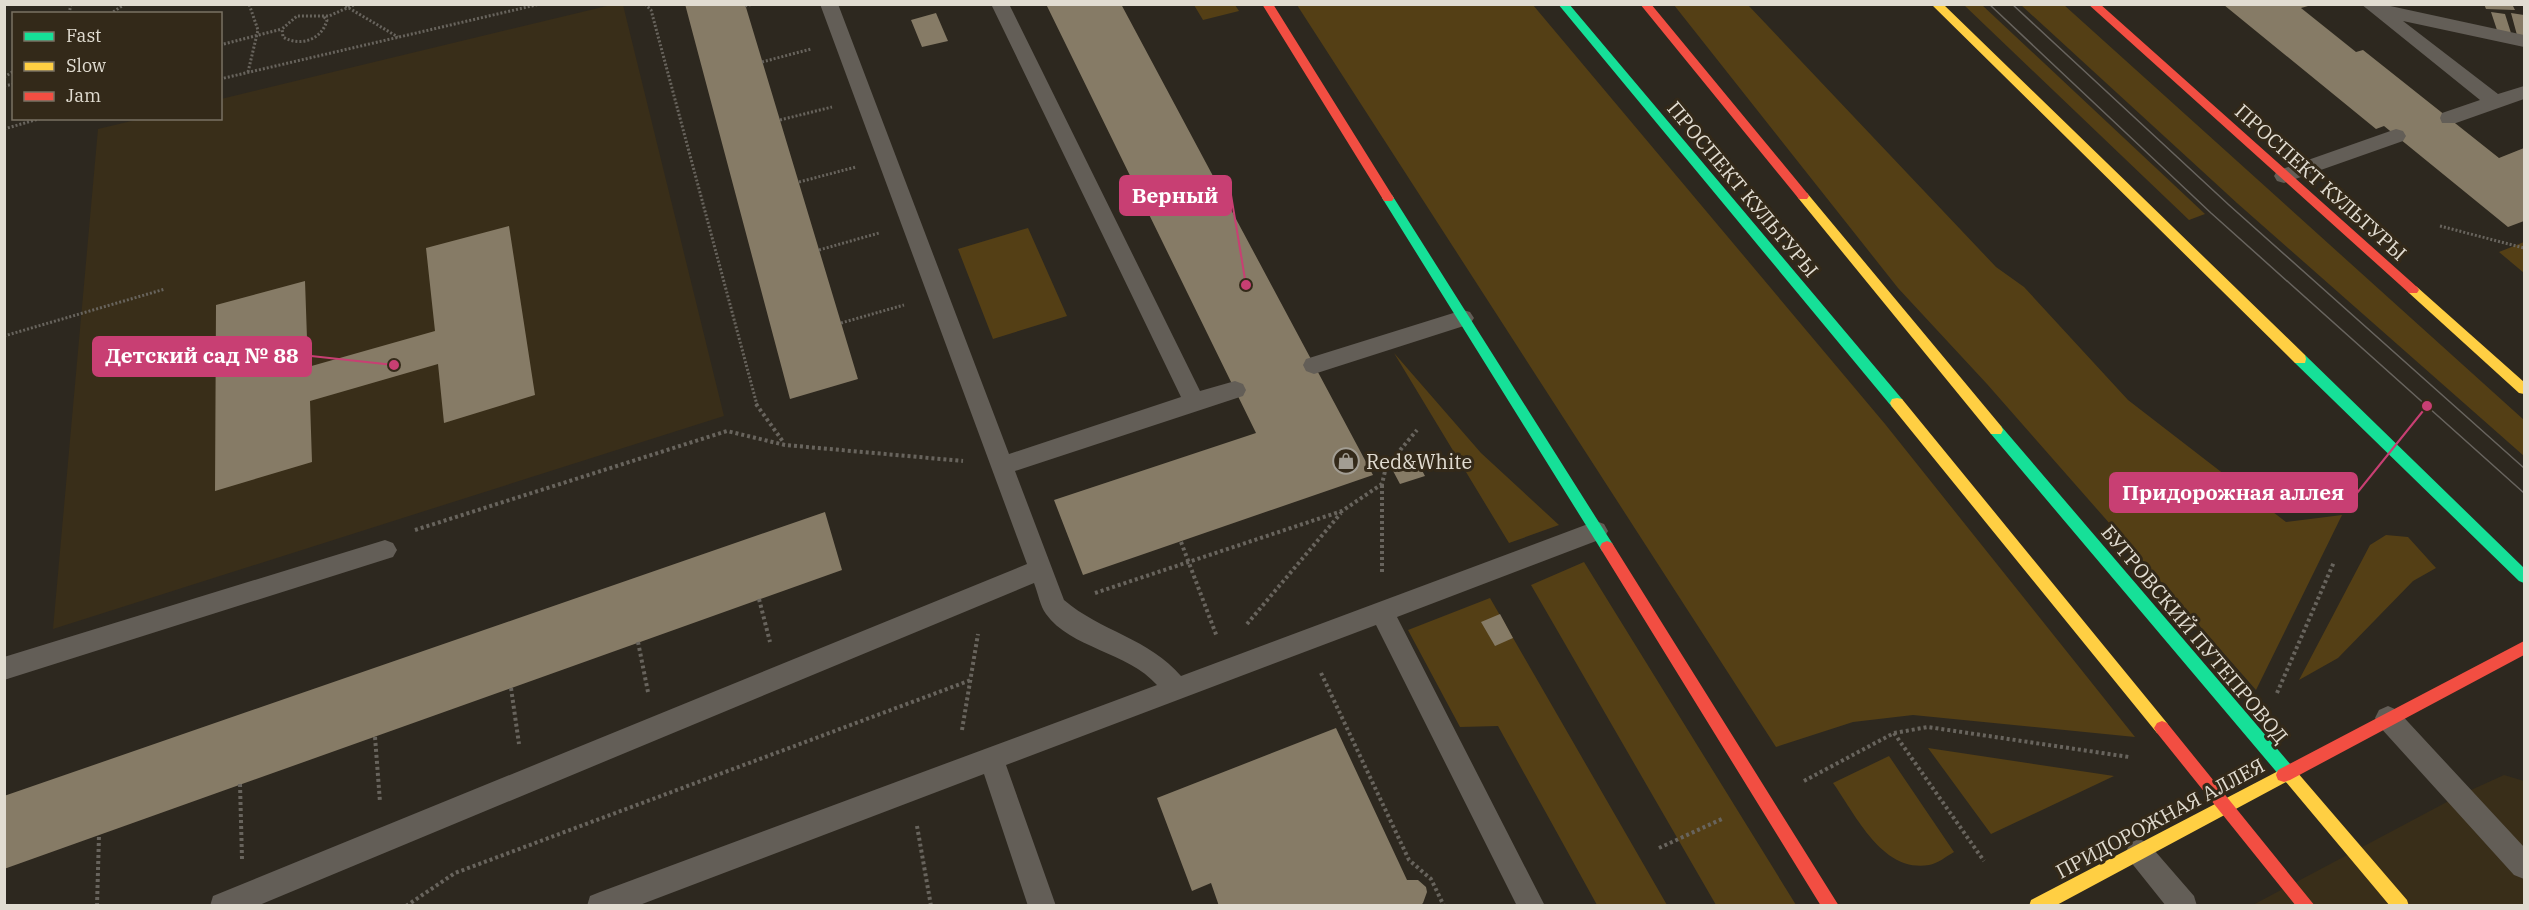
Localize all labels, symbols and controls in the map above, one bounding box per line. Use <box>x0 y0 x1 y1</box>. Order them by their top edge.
legend <box>12 12 222 120</box>
text: Fast <box>66 24 101 47</box>
text: Slow <box>66 54 106 77</box>
text: Jam <box>66 84 101 107</box>
street label: ПРОСПЕКТ КУЛЬТУРЫ <box>1661 95 1825 283</box>
street label: ПРОСПЕКТ КУЛЬТУРЫ <box>2229 98 2413 266</box>
callout: Верный <box>1120 176 1231 215</box>
text: Верный <box>1132 181 1218 209</box>
callout: Детский сад № 88 <box>93 337 311 376</box>
text: Детский сад № 88 <box>105 341 299 369</box>
shop icon: Red&White <box>1331 446 1361 476</box>
place label: Red&White <box>1366 448 1472 475</box>
callout: Придорожная аллея <box>2110 473 2357 512</box>
text: Придорожная аллея <box>2122 478 2344 506</box>
street label: БУГРОВСКИЙ ПУТЕПРОВОД <box>2095 519 2295 749</box>
street label: ПРИДОРОЖНАЯ АЛЛЕЯ <box>2051 751 2269 885</box>

